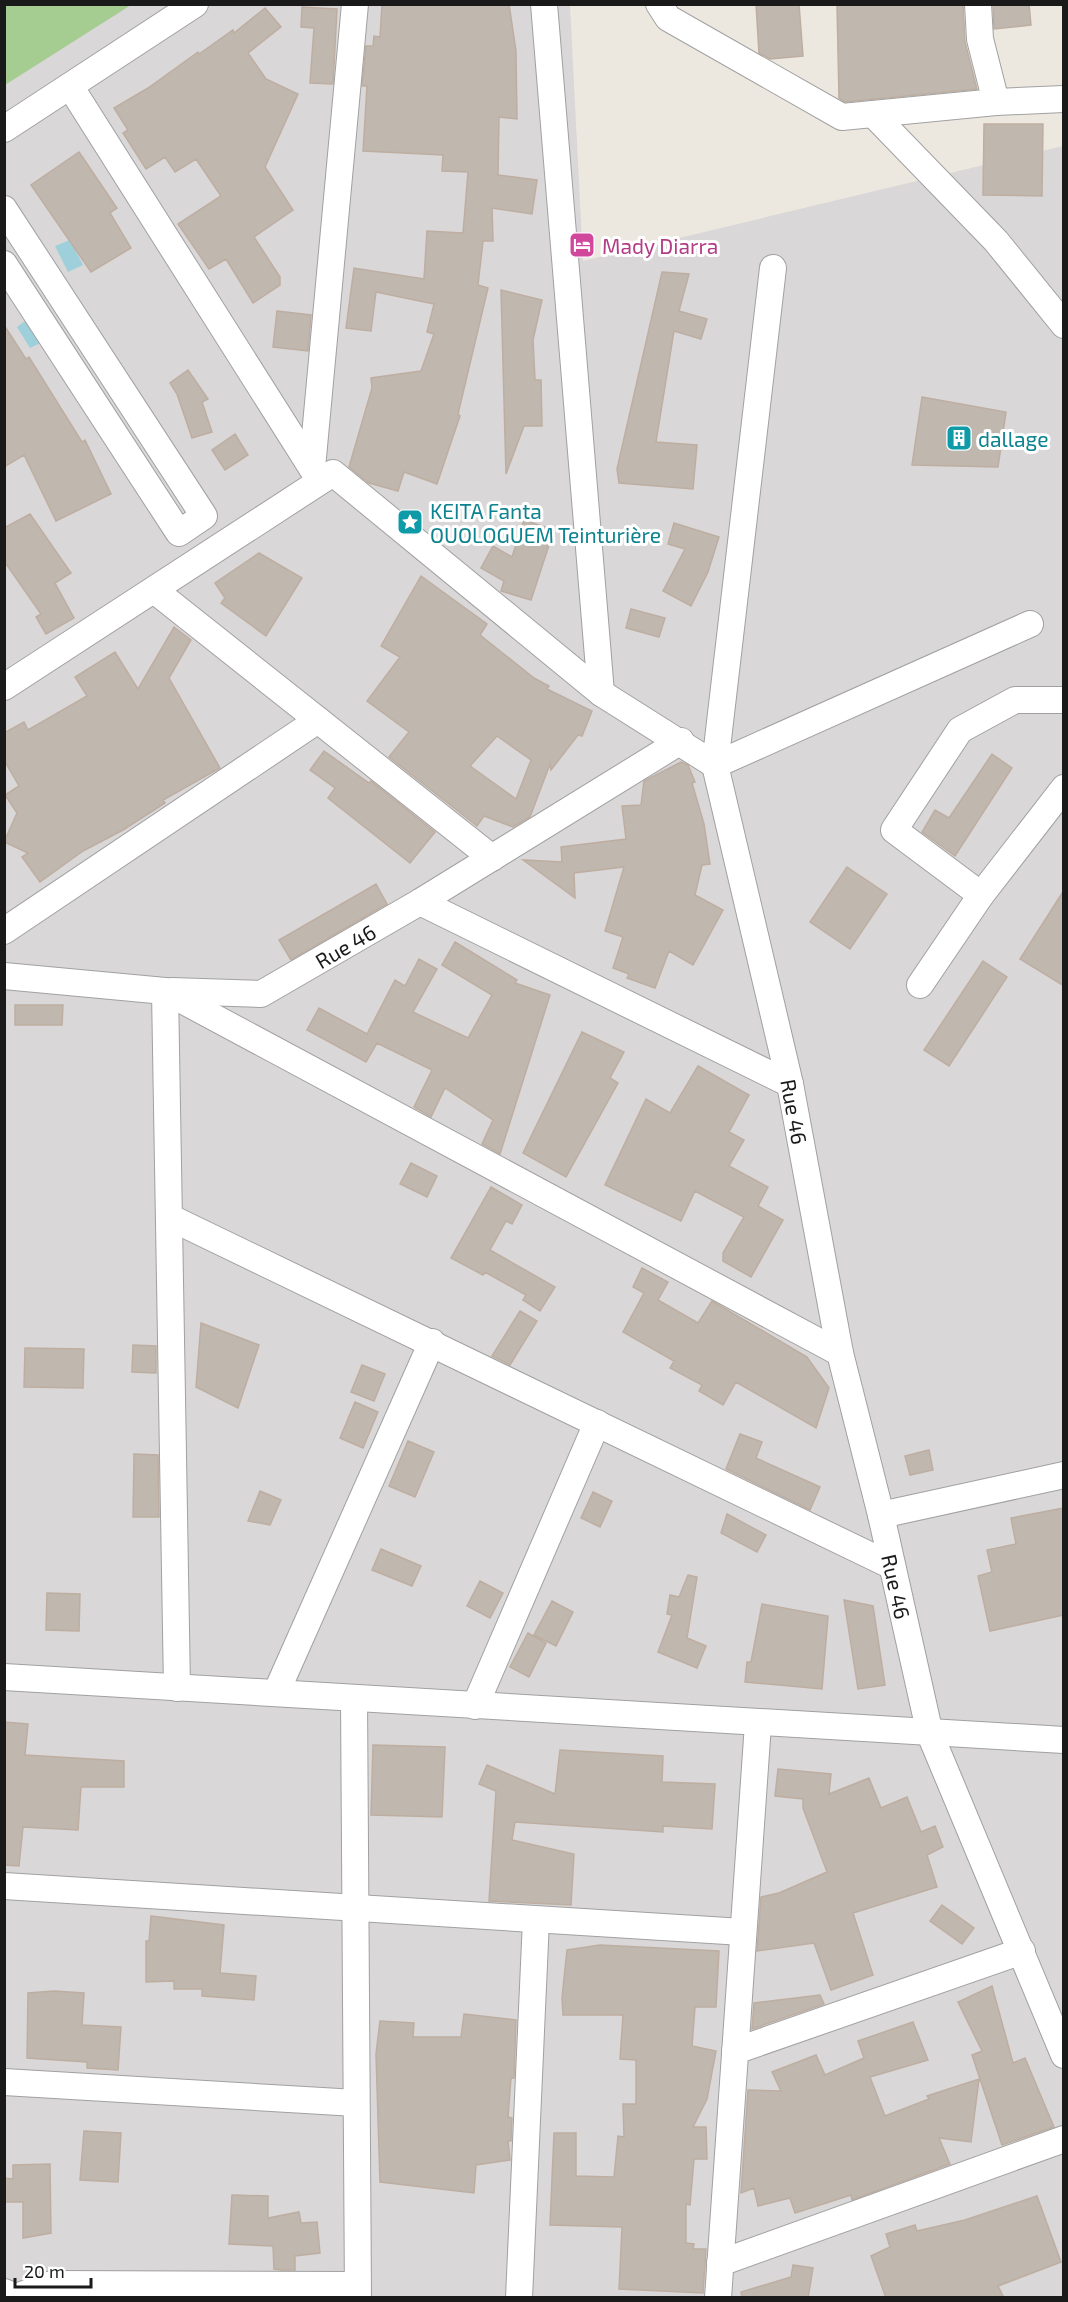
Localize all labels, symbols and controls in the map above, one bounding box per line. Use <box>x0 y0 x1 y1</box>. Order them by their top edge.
hotel icon: Mady Diarra <box>567 230 597 260</box>
place label: Mady Diarra <box>602 233 718 258</box>
building icon: dallage <box>944 423 974 453</box>
place label: dallage <box>978 426 1048 451</box>
place label: KEITA Fanta OUOLOGUEM Teinturière <box>430 498 661 547</box>
place icon: KEITA Fanta OUOLOGUEM Teinturière <box>395 507 425 537</box>
street label: Rue 46 <box>310 918 380 973</box>
street label: Rue 46 <box>777 1077 813 1146</box>
street label: Rue 46 <box>878 1552 916 1621</box>
scale bar <box>15 2251 92 2289</box>
text: 20 m <box>24 2260 65 2282</box>

